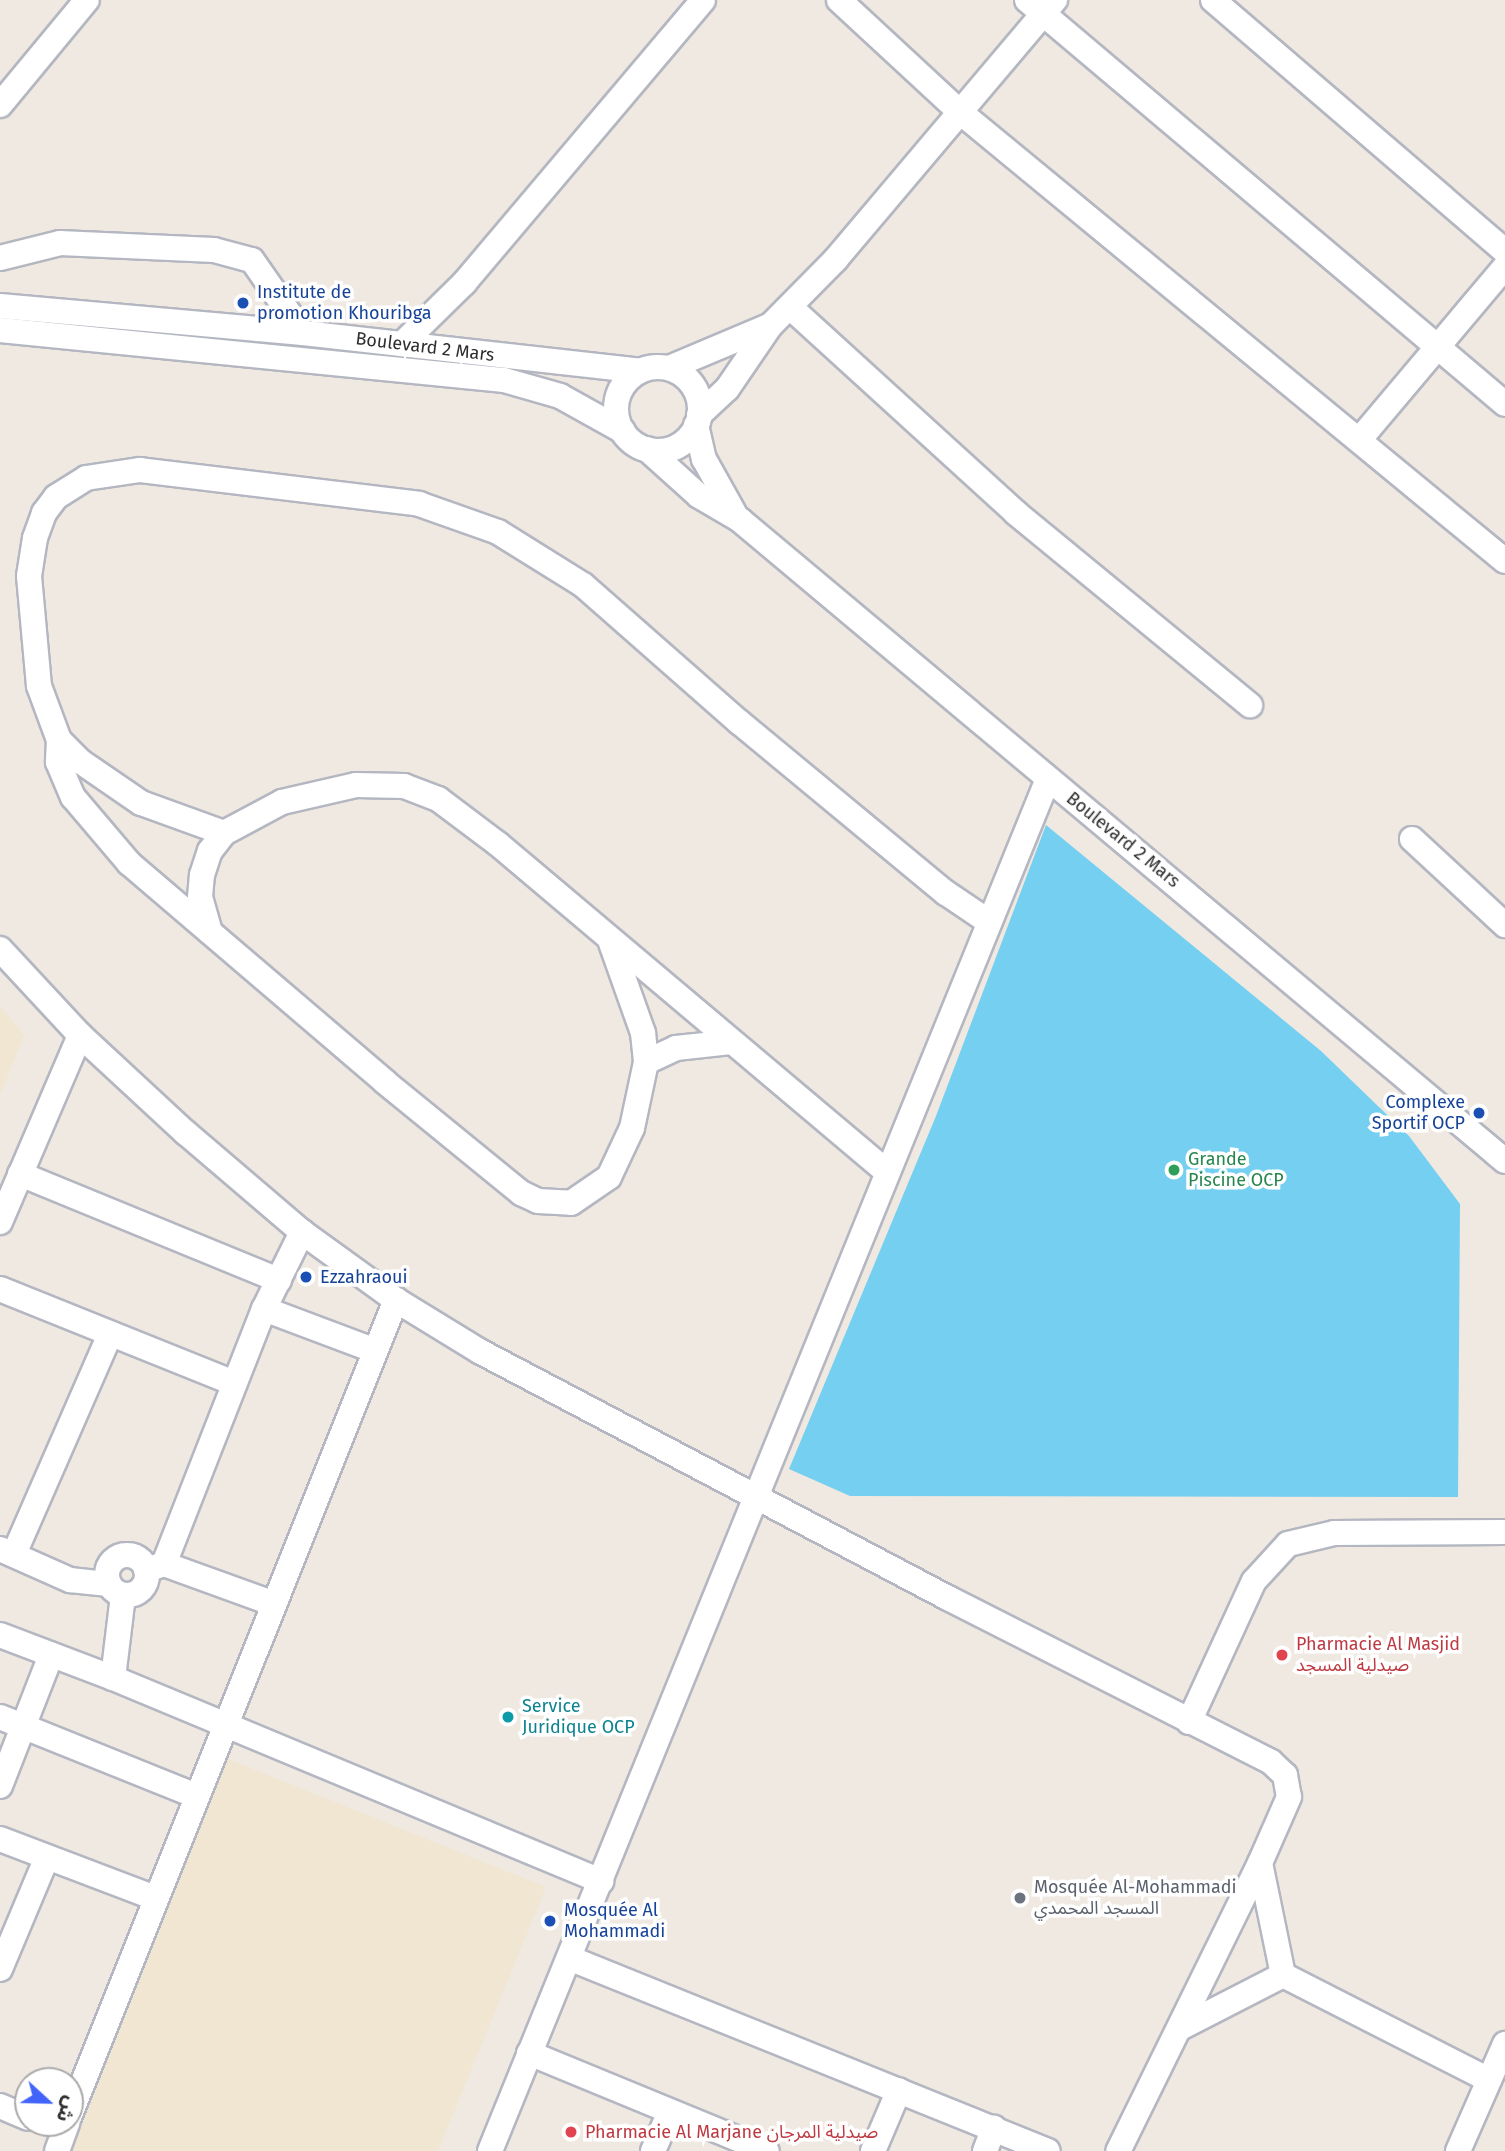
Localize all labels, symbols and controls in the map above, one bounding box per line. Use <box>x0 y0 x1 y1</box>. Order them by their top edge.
place label: Institute de promotion Khouribga <box>257 282 432 324</box>
marker: Institute de promotion Khouribga <box>235 295 251 311</box>
street label: Boulevard 2 Mars <box>354 328 496 366</box>
street label: Boulevard 2 Mars <box>1062 788 1184 892</box>
place label: Complexe Sportif OCP <box>1372 1092 1465 1134</box>
marker: Complexe Sportif OCP <box>1471 1105 1487 1121</box>
place label: Grande Piscine OCP <box>1188 1149 1284 1192</box>
marker: Grande Piscine OCP <box>1166 1162 1182 1178</box>
place label: Ezzahraoui <box>320 1266 408 1288</box>
marker: Ezzahraoui <box>298 1269 314 1285</box>
place label: Pharmacie Al Masjid صيدلية المسجد <box>1296 1634 1460 1676</box>
marker: Pharmacie Al Masjid صيدلية المسجد <box>1274 1647 1290 1663</box>
place label: Service Juridique OCP <box>522 1696 635 1738</box>
marker: Service Juridique OCP <box>500 1709 516 1725</box>
place label: Mosquée Al-Mohammadi المسجد المحمدي <box>1034 1877 1237 1920</box>
marker: Mosquée Al-Mohammadi المسجد المحمدي <box>1012 1890 1028 1906</box>
place label: Mosquée Al Mohammadi <box>564 1900 665 1942</box>
marker: Mosquée Al Mohammadi <box>542 1913 558 1929</box>
north arrow <box>14 2067 84 2137</box>
text: ش <box>52 2093 83 2126</box>
place label: Pharmacie Al Marjane صيدلية المرجان <box>585 2121 878 2143</box>
marker: Pharmacie Al Marjane صيدلية المرجان <box>563 2124 579 2140</box>

